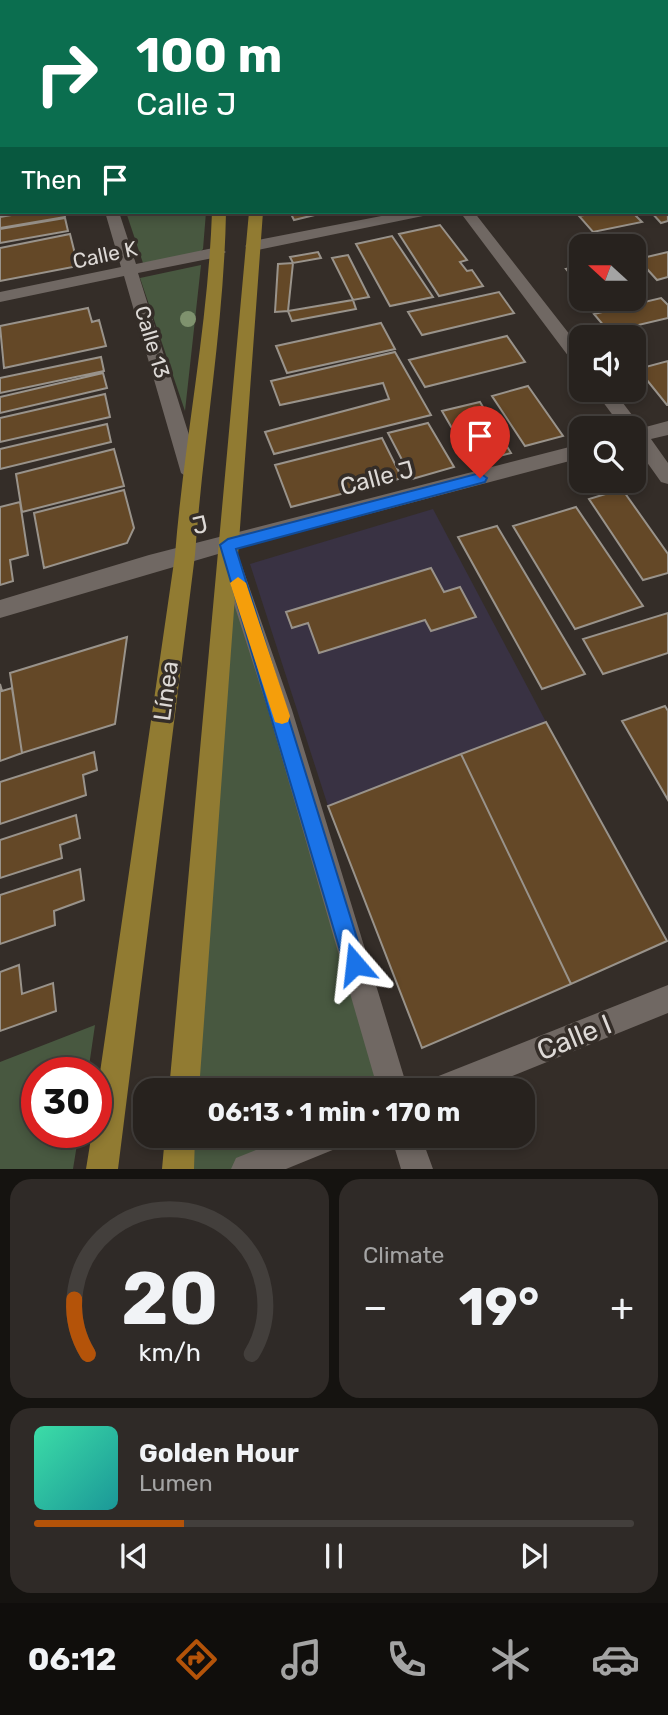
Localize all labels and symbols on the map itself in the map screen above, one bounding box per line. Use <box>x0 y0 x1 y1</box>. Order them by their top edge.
north arrow <box>569 234 646 312</box>
street label: Calle K <box>70 235 140 274</box>
street label: Calle 13 <box>130 303 175 381</box>
pin <box>450 406 510 478</box>
street label: Calle J <box>337 455 417 501</box>
street label: J <box>189 510 211 540</box>
street label: Línea <box>148 659 184 723</box>
position arrow <box>318 927 392 1001</box>
street label: Calle I <box>532 1008 616 1067</box>
speed limit sign: 30 <box>21 1057 112 1148</box>

